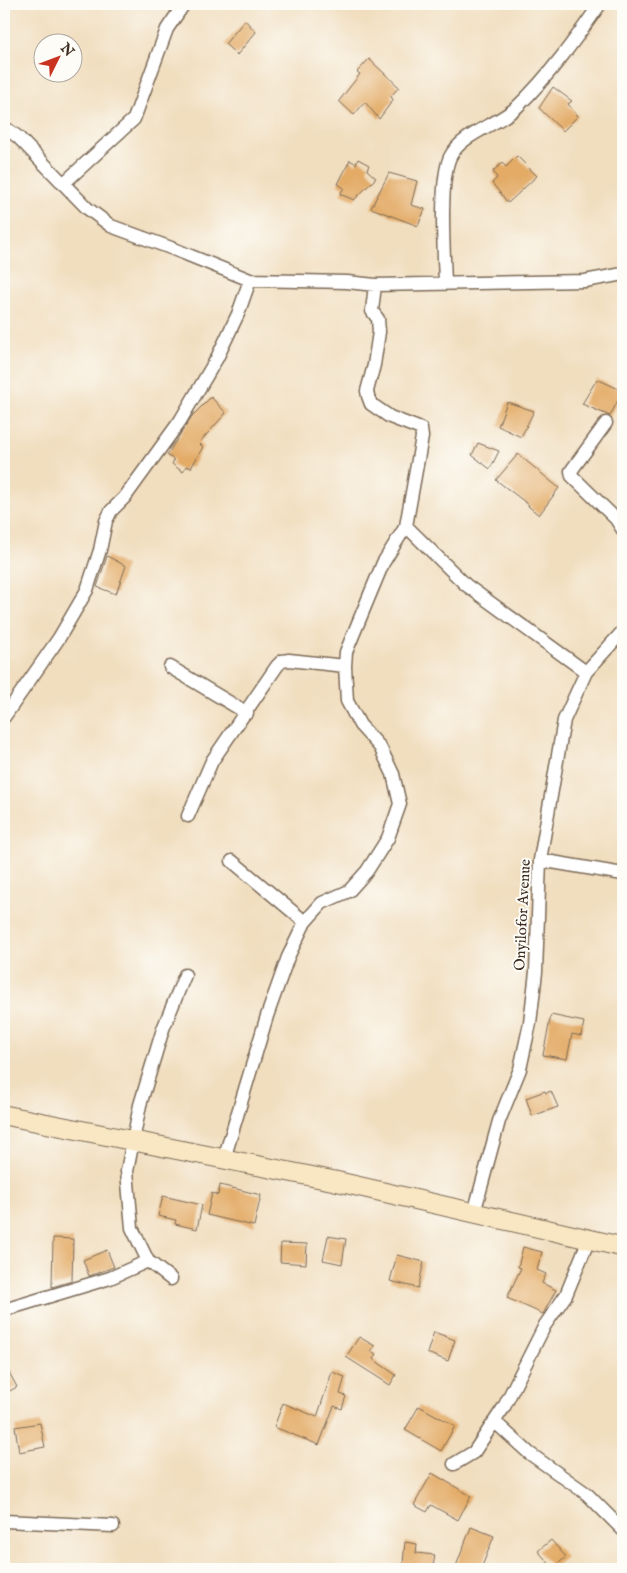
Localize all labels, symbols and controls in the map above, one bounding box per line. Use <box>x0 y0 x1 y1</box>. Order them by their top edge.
north arrow <box>32 32 82 82</box>
text: N <box>56 39 78 60</box>
street label: Onyilofor Avenue <box>510 859 535 971</box>

